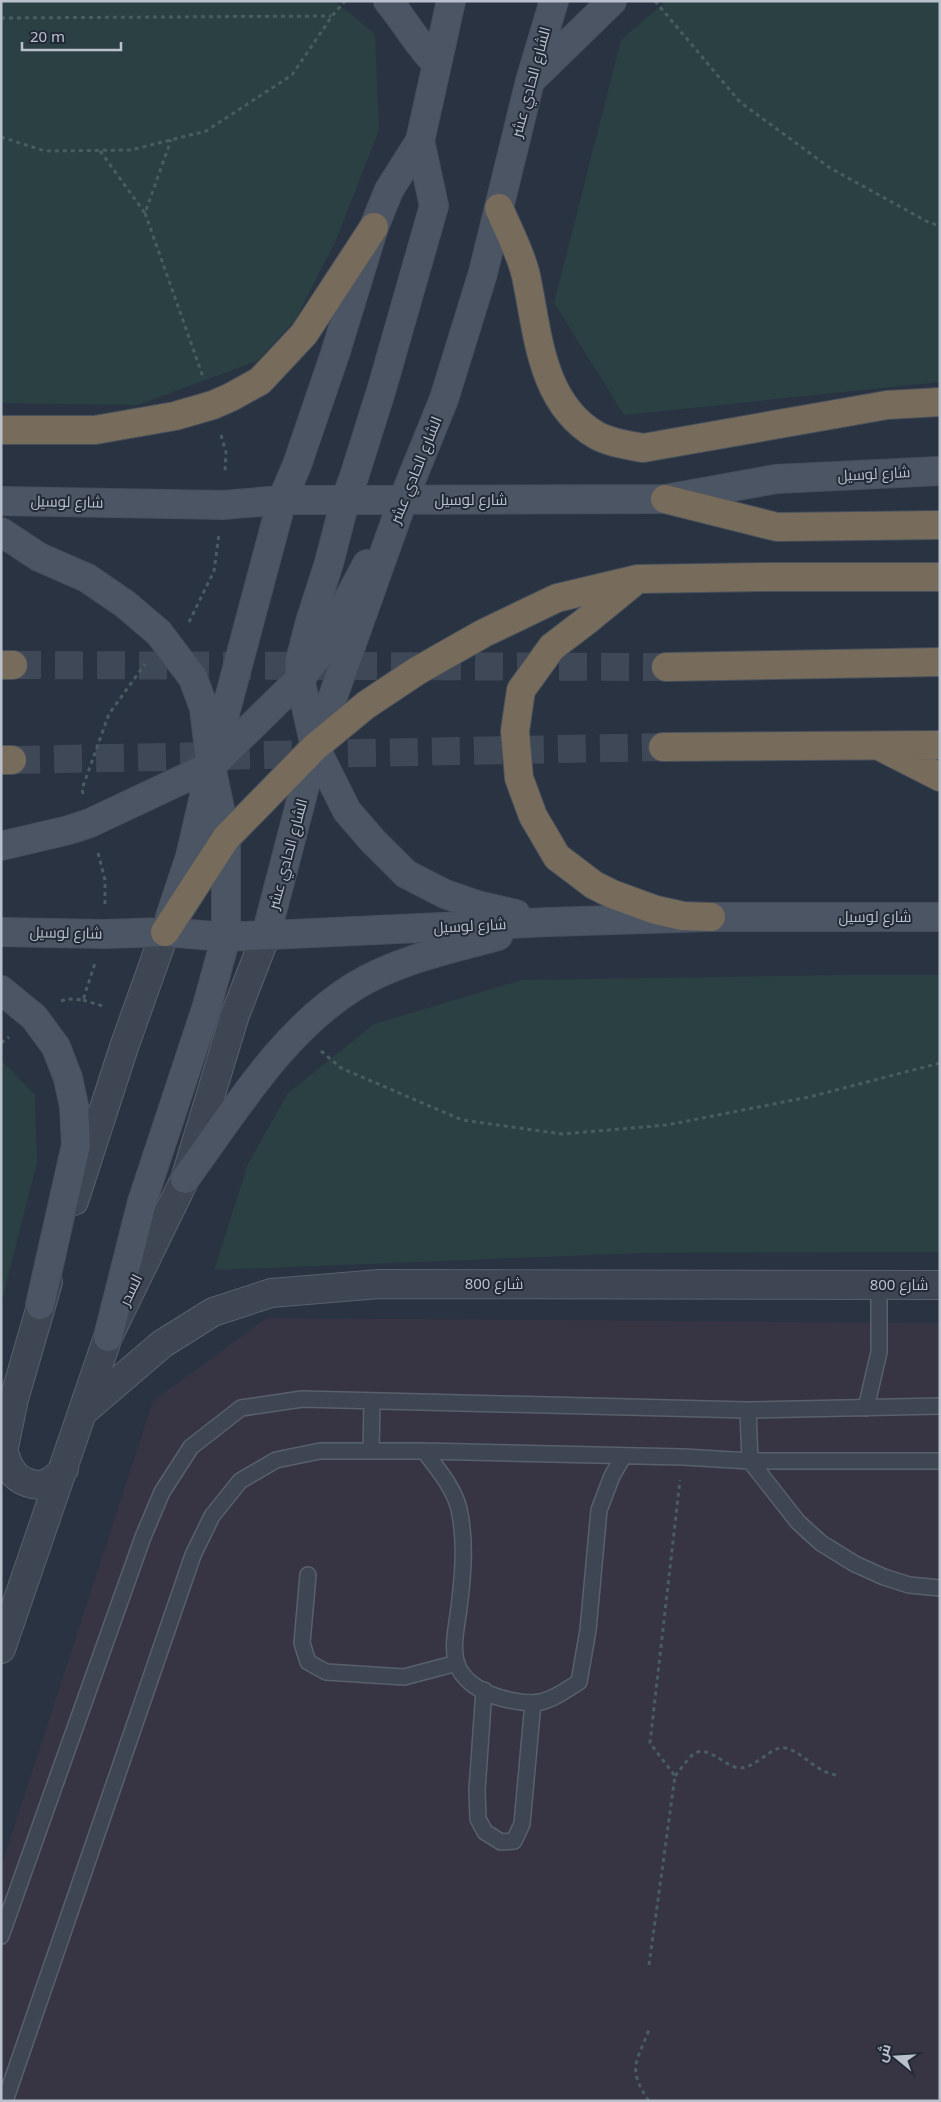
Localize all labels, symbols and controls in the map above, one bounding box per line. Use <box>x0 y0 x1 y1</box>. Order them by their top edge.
scale bar <box>22 20 121 52</box>
street label: الشارع الحادي عشر <box>505 24 557 141</box>
text: 20 m <box>30 26 65 46</box>
street label: الشارع الحادي عشر <box>384 413 448 528</box>
street label: شارع لوسيل <box>837 461 911 487</box>
street label: شارع لوسيل <box>434 489 508 511</box>
street label: شارع لوسيل <box>30 490 104 514</box>
street label: الشارع الحادي عشر <box>262 796 314 913</box>
street label: شارع لوسيل <box>838 906 912 928</box>
street label: شارع لوسيل <box>433 913 507 939</box>
street label: شارع لوسيل <box>29 921 103 945</box>
street label: السدر <box>113 1270 146 1310</box>
street label: شارع 800 <box>465 1273 523 1295</box>
street label: شارع 800 <box>870 1274 928 1296</box>
north arrow <box>871 2032 921 2082</box>
text: ش <box>871 2041 895 2064</box>

